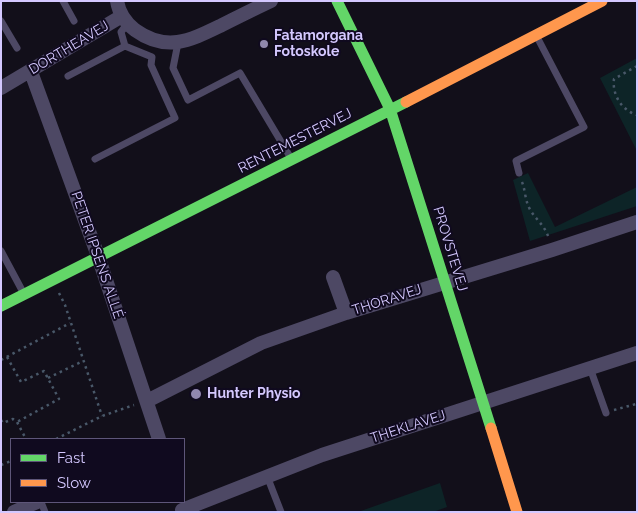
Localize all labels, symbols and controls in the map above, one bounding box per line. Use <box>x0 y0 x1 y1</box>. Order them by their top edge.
street label: DORTHEAVEJ <box>26 18 112 78</box>
place label: Fatamorgana Fotoskole <box>274 28 363 60</box>
marker: Fatamorgana Fotoskole <box>258 38 270 50</box>
street label: RENTEMESTERVEJ <box>235 105 355 177</box>
street label: PETER IPSENS ALLÉ <box>67 189 127 321</box>
street label: PROVSTEVEJ <box>429 205 471 293</box>
street label: THORAVEJ <box>350 281 424 319</box>
place label: Hunter Physio <box>207 386 300 402</box>
marker: Hunter Physio <box>189 387 203 401</box>
street label: THEKLAVEJ <box>368 407 448 447</box>
legend <box>10 438 185 503</box>
text: Fast <box>57 449 85 467</box>
text: Slow <box>57 474 91 492</box>

